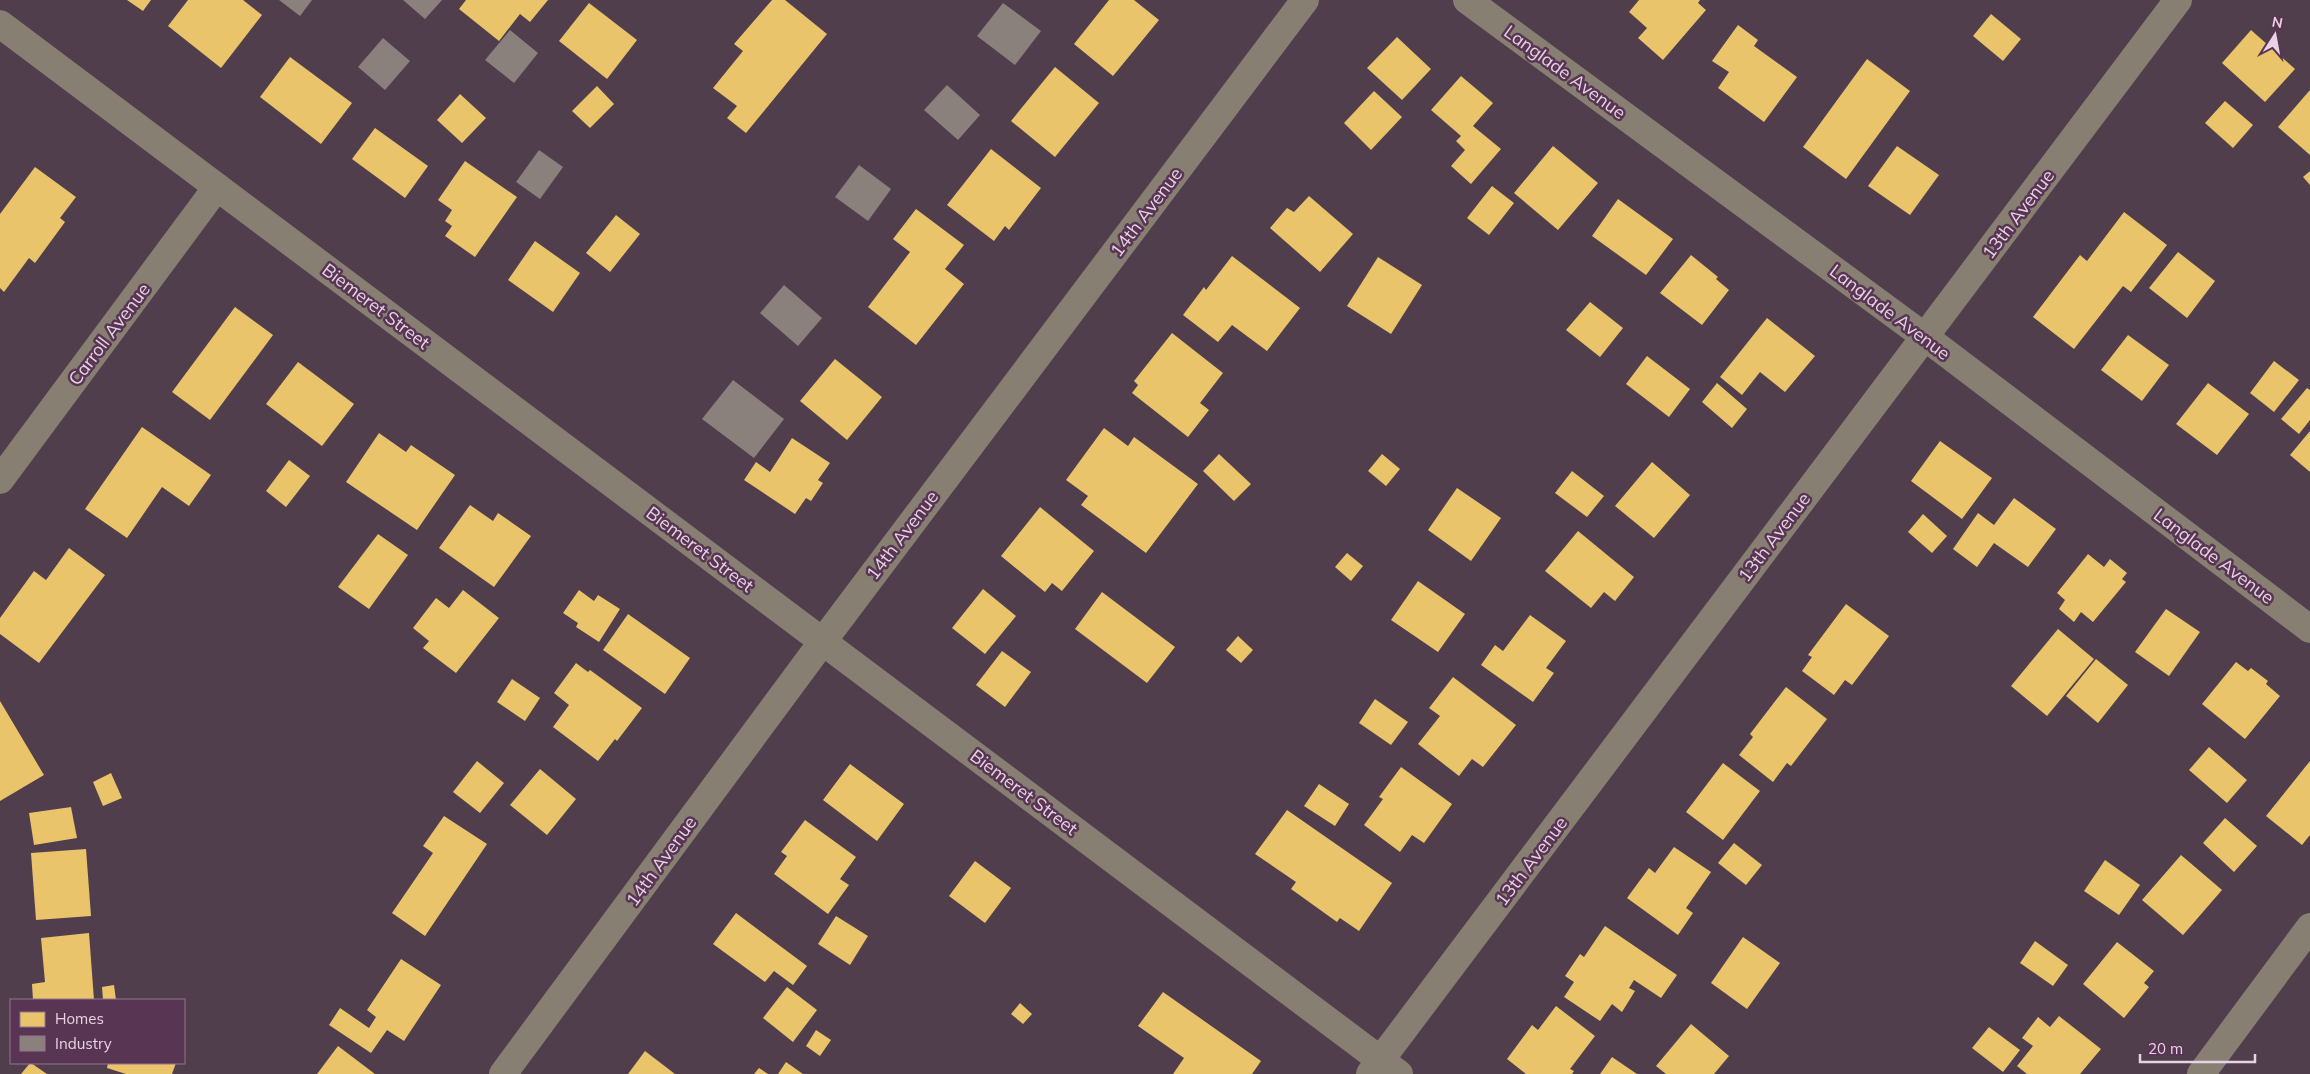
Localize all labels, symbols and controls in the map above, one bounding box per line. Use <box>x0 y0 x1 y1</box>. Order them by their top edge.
north arrow <box>2250 10 2300 60</box>
text: N <box>2271 12 2284 32</box>
street label: Langlade Avenue <box>1500 20 1630 124</box>
street label: 14th Avenue <box>1105 163 1187 261</box>
street label: 13th Avenue <box>1977 165 2059 263</box>
street label: Biemeret Street <box>318 258 434 354</box>
street label: Langlade Avenue <box>1825 259 1955 365</box>
street label: Carroll Avenue <box>63 278 155 390</box>
street label: 14th Avenue <box>861 486 943 584</box>
street label: 13th Avenue <box>1733 488 1815 586</box>
street label: Biemeret Street <box>642 501 758 597</box>
street label: Langlade Avenue <box>2149 503 2279 609</box>
street label: Biemeret Street <box>966 744 1082 840</box>
street label: 14th Avenue <box>621 811 701 911</box>
street label: 13th Avenue <box>1490 812 1572 910</box>
legend <box>10 999 185 1064</box>
text: Homes <box>55 1009 104 1028</box>
scale bar <box>2140 1032 2255 1064</box>
text: Industry <box>55 1034 112 1053</box>
text: 20 m <box>2148 1039 2183 1058</box>

